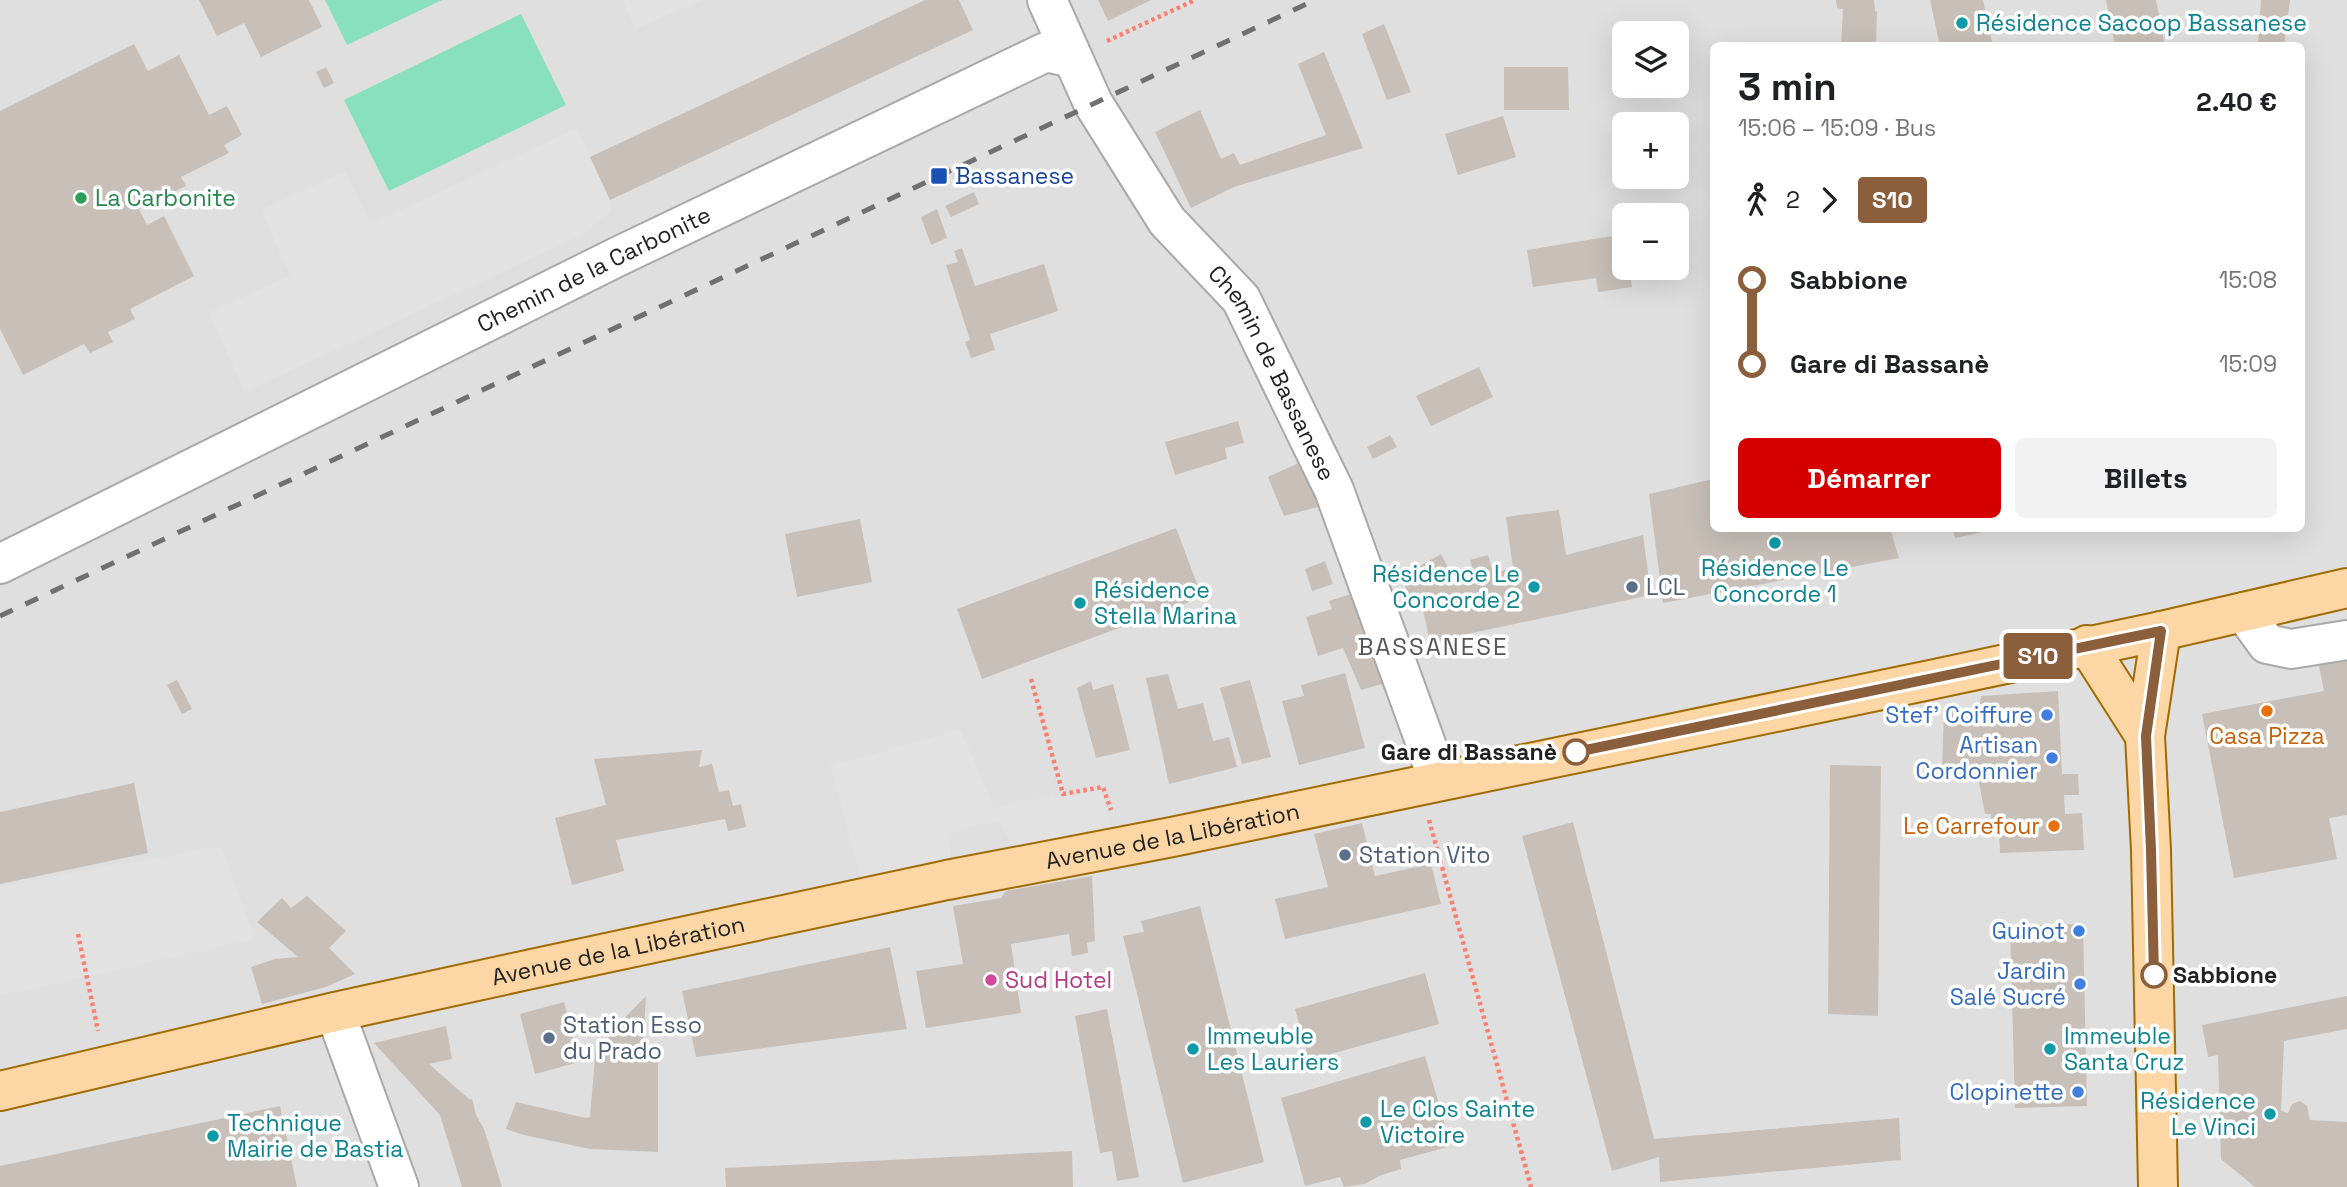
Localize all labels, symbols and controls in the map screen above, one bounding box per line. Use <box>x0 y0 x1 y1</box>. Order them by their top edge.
place label: Résidence Sacoop Bassanese <box>1976 8 2307 38</box>
marker: Résidence Sacoop Bassanese <box>1954 15 1970 31</box>
map controls <box>1612 21 1689 280</box>
button: layers <box>1612 21 1689 98</box>
text: 3 min <box>1738 63 1837 111</box>
text: 2.40 € <box>2196 85 2277 119</box>
button: + <box>1612 112 1689 189</box>
text: 15:06 – 15:09 · Bus <box>1738 113 1936 143</box>
place label: Bassanese <box>955 161 1074 191</box>
marker: Bassanese <box>929 166 949 186</box>
icon: walk <box>1738 181 1776 219</box>
icon: forward <box>1810 181 1848 219</box>
place label: La Carbonite <box>95 183 236 213</box>
text: S10 <box>1872 184 1913 215</box>
text: 2 <box>1786 185 1800 215</box>
marker: La Carbonite <box>73 190 89 206</box>
street label: Chemin de la Carbonite <box>472 199 716 339</box>
button: − <box>1612 203 1689 280</box>
street label: Chemin de Bassanese <box>1202 259 1342 486</box>
text: Sabbione <box>1790 263 1908 297</box>
text: 15:08 <box>2219 265 2277 295</box>
text: Gare di Bassanè <box>1790 347 1989 381</box>
text: 15:09 <box>2219 349 2277 379</box>
button: Démarrer <box>1738 438 2001 518</box>
button: Billets <box>2015 438 2277 518</box>
marker: Résidence Le Concorde 1 <box>1767 535 1783 551</box>
place label: Résidence Le Concorde 1 <box>1701 553 1849 609</box>
place label: Résidence Le Concorde 2 <box>1372 559 1520 615</box>
place label: LCL <box>1646 572 1685 602</box>
place label: Résidence Stella Marina <box>1094 575 1237 631</box>
marker: Résidence Le Concorde 2 <box>1526 579 1542 595</box>
marker: LCL <box>1624 579 1640 595</box>
marker: Résidence Stella Marina <box>1072 595 1088 611</box>
district label: BASSANESE <box>1358 631 1508 662</box>
line badge: S10 <box>1998 633 2078 679</box>
text: S10 <box>2018 640 2058 671</box>
place label: Stef' Coiffure <box>1885 700 2033 730</box>
marker: Casa Pizza <box>2259 703 2275 719</box>
marker: Stef' Coiffure <box>2039 707 2055 723</box>
place label: Casa Pizza <box>2209 721 2325 751</box>
place label: Artisan Cordonnier <box>1916 730 2038 786</box>
place label: Gare di Bassanè <box>1381 737 1557 767</box>
marker: Gare di Bassanè <box>1563 739 1589 765</box>
marker: Artisan Cordonnier <box>2044 750 2060 766</box>
street label: Avenue de la Libération <box>1043 796 1302 876</box>
place label: Le Carrefour <box>1903 811 2040 841</box>
marker: Le Carrefour <box>2046 818 2062 834</box>
place label: Station Vito <box>1359 840 1491 870</box>
marker: Station Vito <box>1337 847 1353 863</box>
street label: Avenue de la Libération <box>489 909 748 992</box>
place label: Guinot <box>1992 916 2065 946</box>
marker: Guinot <box>2071 923 2087 939</box>
place label: Jardin Salé Sucré <box>1950 956 2066 1012</box>
place label: Sabbione <box>2173 960 2277 990</box>
marker: Sabbione <box>2141 962 2167 988</box>
place label: Sud Hotel <box>1005 965 1112 995</box>
marker: Sud Hotel <box>983 972 999 988</box>
marker: Jardin Salé Sucré <box>2072 976 2088 992</box>
place label: Station Esso du Prado <box>563 1010 702 1066</box>
place label: Immeuble Les Lauriers <box>1207 1021 1339 1077</box>
place label: Immeuble Santa Cruz <box>2064 1021 2184 1077</box>
marker: Station Esso du Prado <box>541 1030 557 1046</box>
marker: Immeuble Les Lauriers <box>1185 1041 1201 1057</box>
marker: Immeuble Santa Cruz <box>2042 1041 2058 1057</box>
place label: Clopinette <box>1950 1077 2064 1107</box>
marker: Clopinette <box>2070 1084 2086 1100</box>
place label: Résidence Le Vinci <box>2140 1086 2256 1142</box>
place label: Le Clos Sainte Victoire <box>1380 1094 1535 1150</box>
marker: Résidence Le Vinci <box>2262 1106 2278 1122</box>
place label: Technique Mairie de Bastia <box>227 1108 404 1164</box>
marker: Le Clos Sainte Victoire <box>1358 1114 1374 1130</box>
marker: Technique Mairie de Bastia <box>205 1128 221 1144</box>

